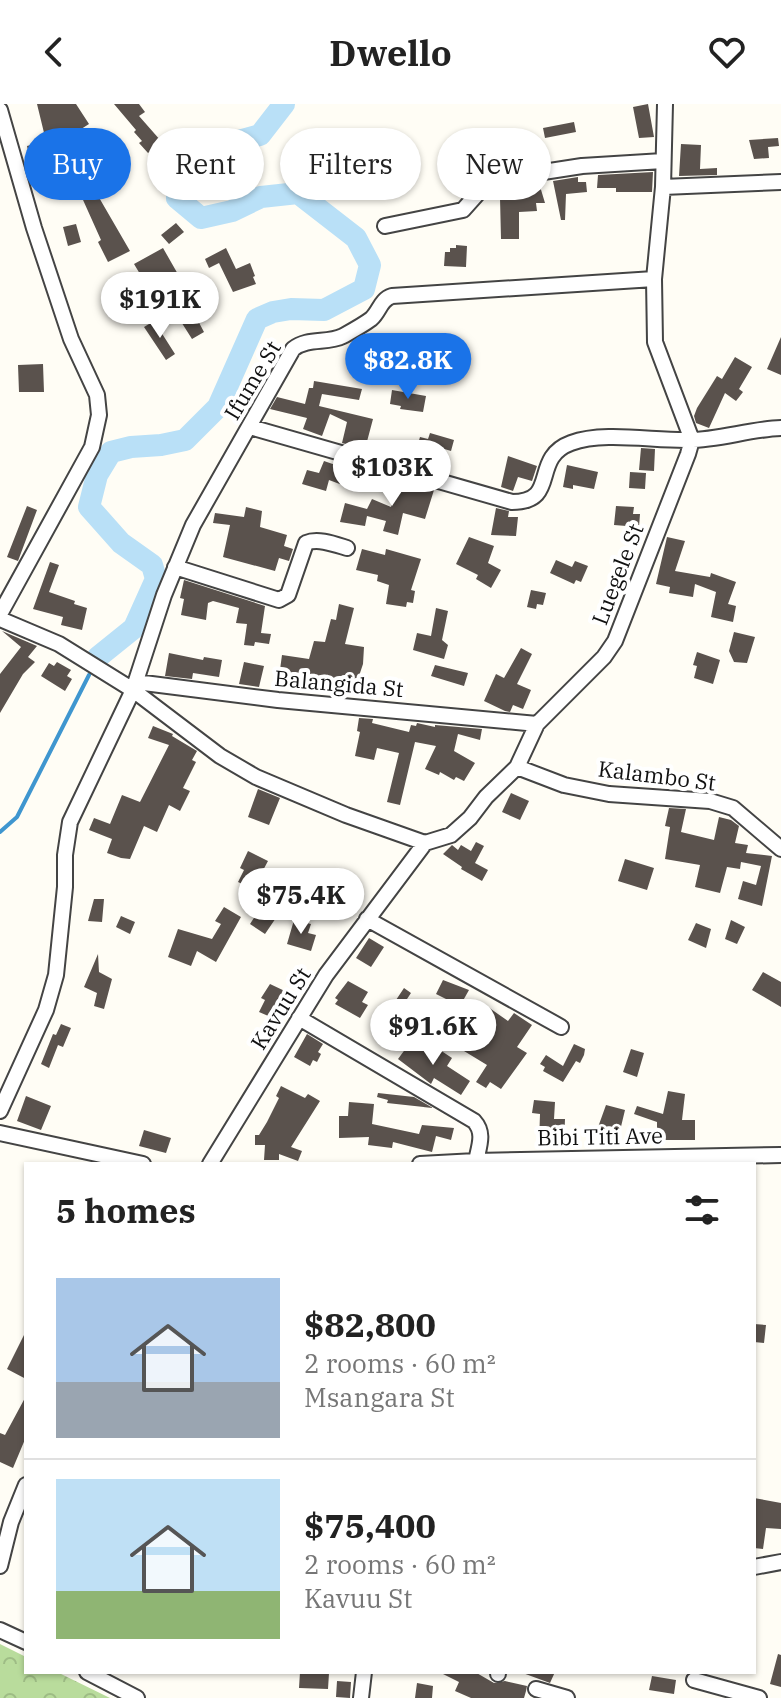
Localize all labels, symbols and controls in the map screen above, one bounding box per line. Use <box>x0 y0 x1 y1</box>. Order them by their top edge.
text: Dwello <box>329 29 452 76</box>
icon: back <box>32 30 76 74</box>
icon: heart <box>705 30 749 74</box>
chip: Buy <box>24 128 131 200</box>
chip: Rent <box>147 128 264 200</box>
chip: Filters <box>280 128 421 200</box>
chip: New <box>437 128 551 200</box>
pin: $191K <box>104 272 216 340</box>
text: $191K <box>119 281 201 315</box>
pin: $82.8K <box>343 333 473 401</box>
street label: Ifume St <box>217 335 287 425</box>
text: $82.8K <box>363 342 453 376</box>
pin: $103K <box>336 440 448 508</box>
text: $103K <box>351 449 433 483</box>
street label: Luegele St <box>584 519 650 629</box>
street label: Balangida St <box>273 663 405 703</box>
street label: Kalambo St <box>596 753 718 797</box>
pin: $75.4K <box>236 868 366 936</box>
text: $75.4K <box>256 877 346 911</box>
street label: Kavuu St <box>243 961 317 1055</box>
pin: $91.6K <box>368 999 498 1067</box>
text: $91.6K <box>388 1008 478 1042</box>
street label: Bibi Titi Ave <box>537 1120 663 1152</box>
text: 5 homes <box>56 1188 196 1232</box>
icon: filters <box>680 1188 724 1232</box>
text: $82,800 <box>304 1302 436 1346</box>
icon: home <box>120 1310 216 1406</box>
text: 2 rooms · 60 m² <box>304 1346 496 1380</box>
text: Msangara St <box>304 1380 455 1414</box>
text: $75,400 <box>304 1503 436 1547</box>
icon: home <box>120 1511 216 1607</box>
text: 2 rooms · 60 m² <box>304 1547 496 1581</box>
text: Kavuu St <box>304 1581 412 1615</box>

